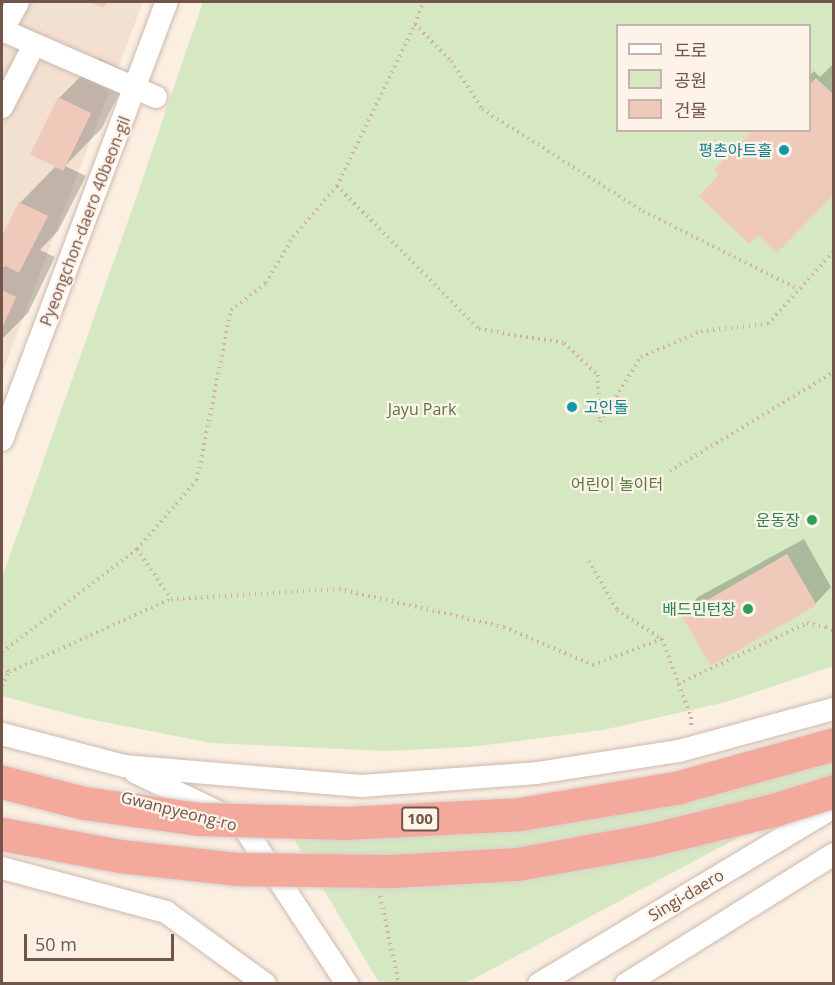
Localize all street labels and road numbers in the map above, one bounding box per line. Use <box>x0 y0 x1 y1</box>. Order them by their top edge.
street label: Pyeongchon-daero 40beon-gil <box>36 113 134 329</box>
street label: Gwanpyeong-ro <box>119 787 239 835</box>
road number: 100 <box>400 807 440 831</box>
street label: Singi-daero <box>645 865 727 925</box>

